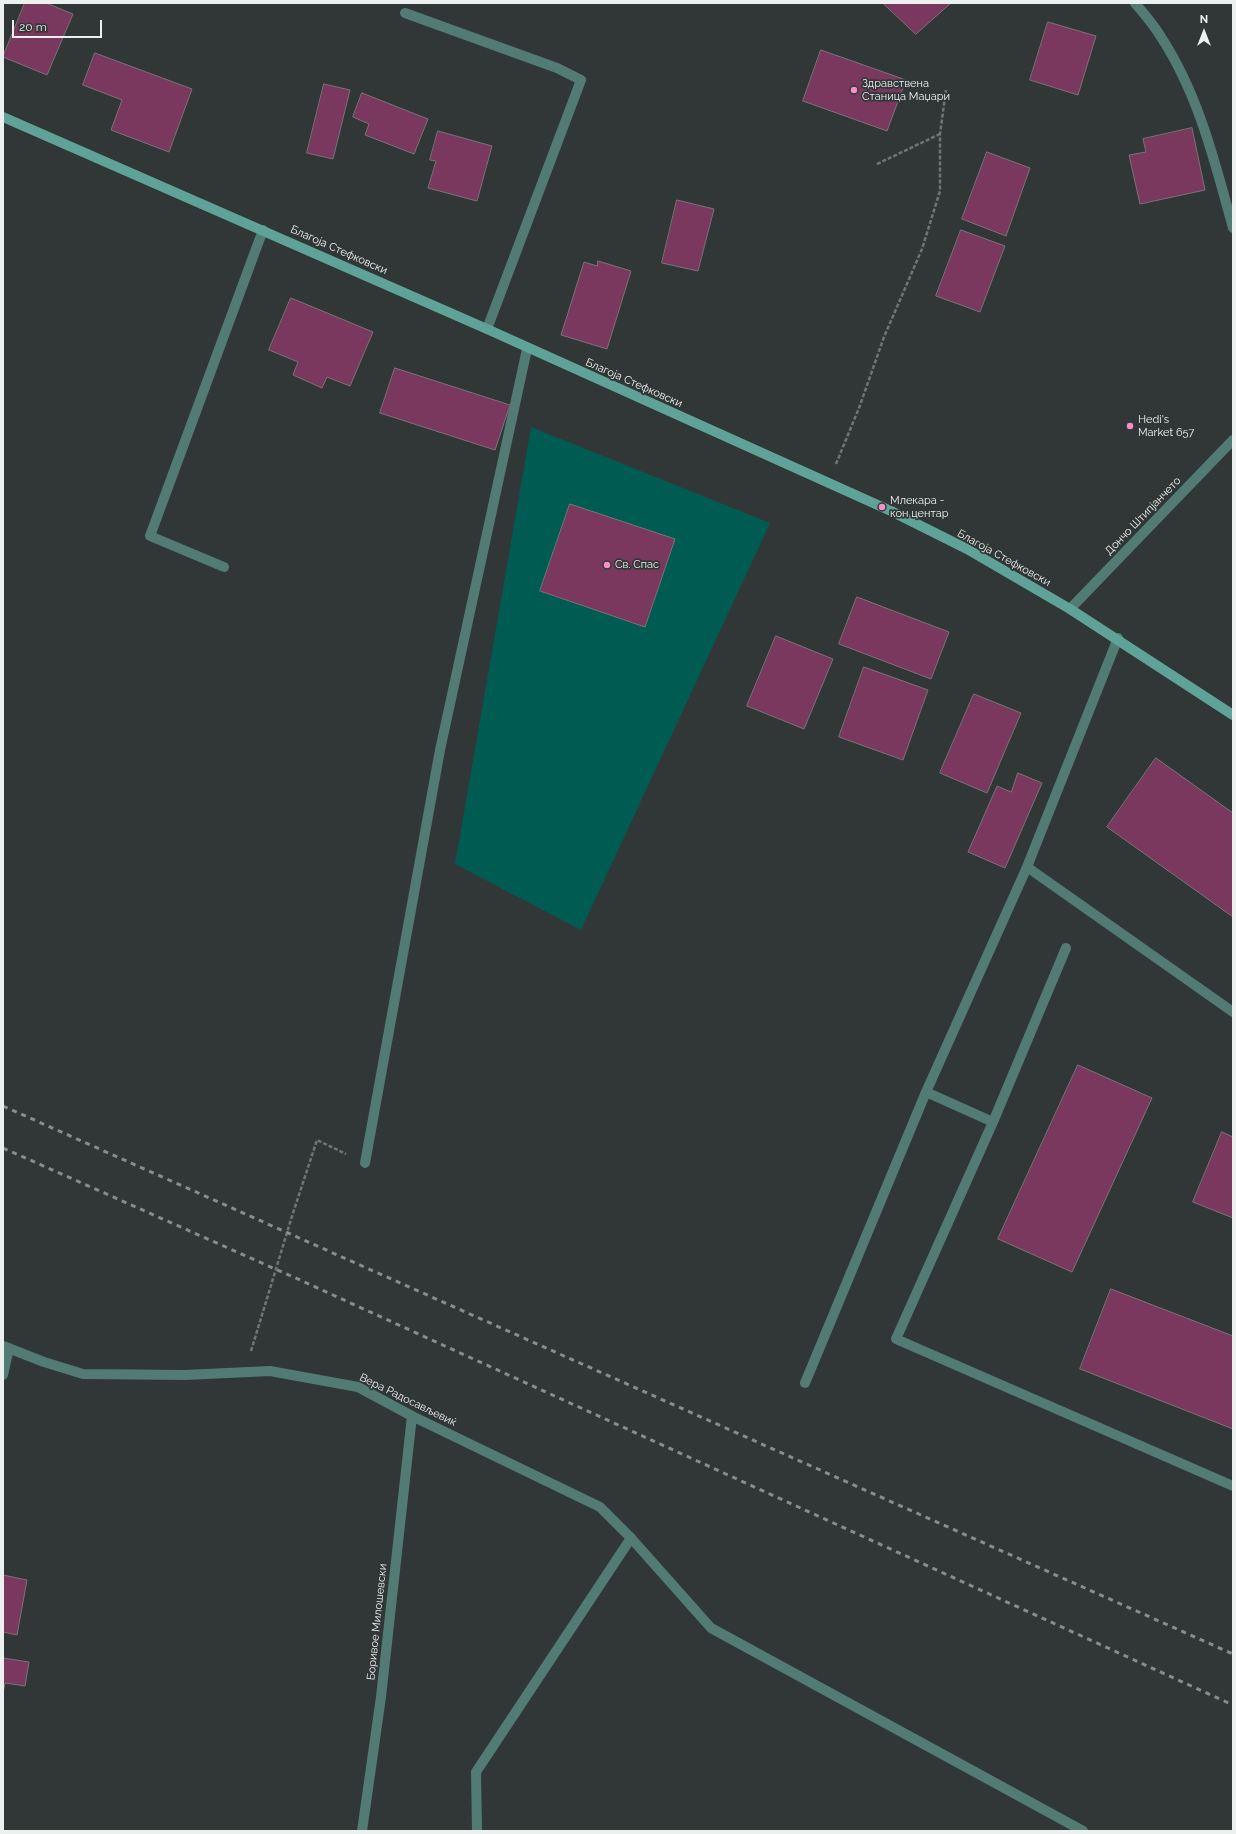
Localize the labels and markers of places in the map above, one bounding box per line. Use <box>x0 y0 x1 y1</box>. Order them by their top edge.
place label: Здравствена Станица Маџари <box>862 77 950 103</box>
marker: Здравствена Станица Маџари <box>849 85 859 95</box>
place label: Hedi's Market 657 <box>1138 413 1194 439</box>
marker: Hedi's Market 657 <box>1125 421 1135 431</box>
place label: Млекара - кон центар <box>890 494 948 520</box>
marker: Млекара - кон центар <box>877 502 887 512</box>
place label: Св. Спас <box>615 558 659 572</box>
marker: Св. Спас <box>602 560 612 570</box>

